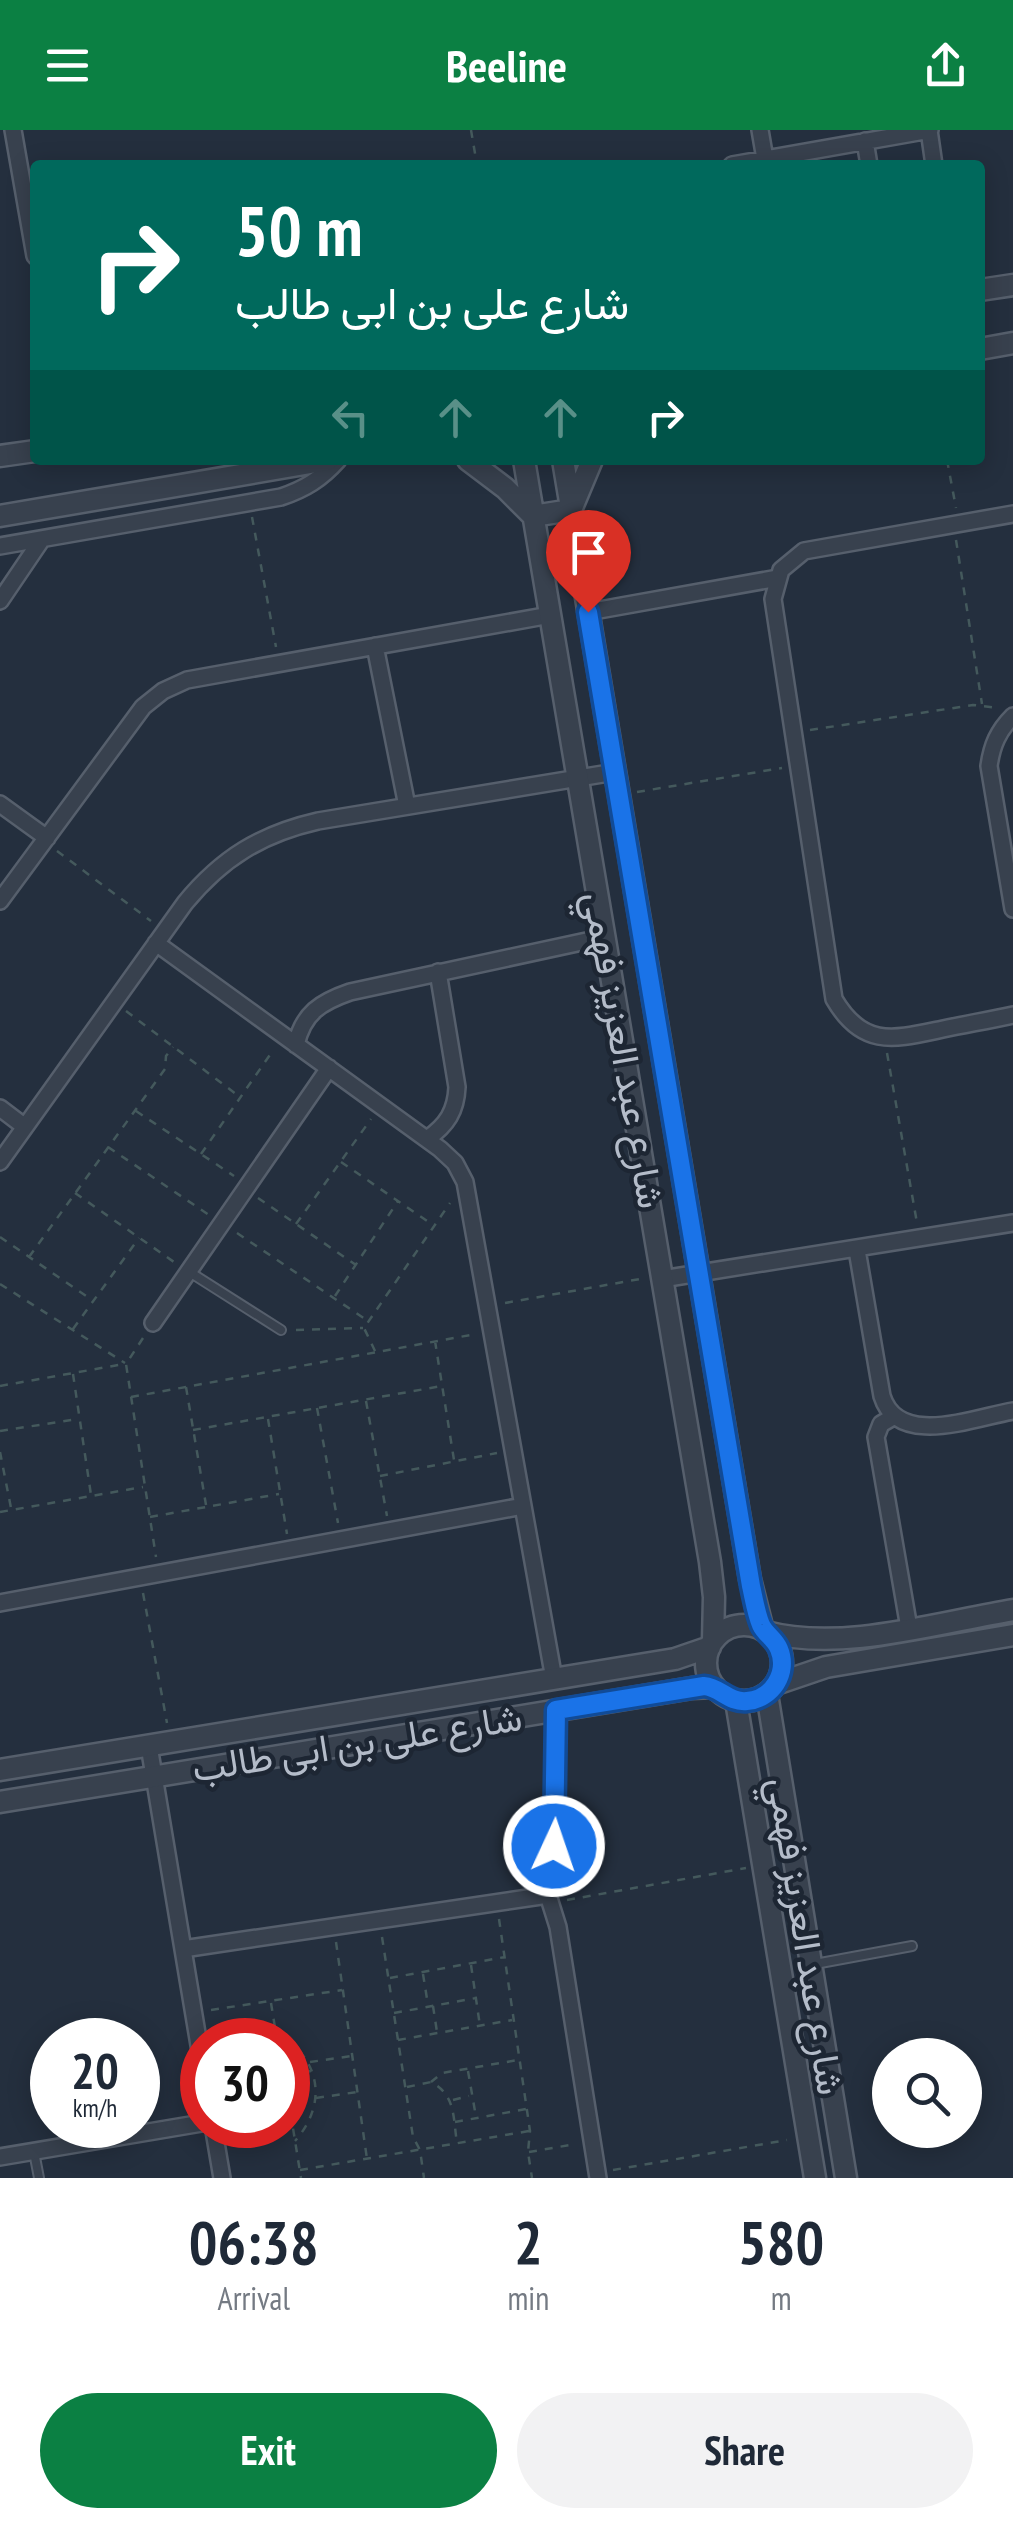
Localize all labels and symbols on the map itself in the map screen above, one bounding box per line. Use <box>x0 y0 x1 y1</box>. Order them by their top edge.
pin <box>546 510 631 613</box>
street label: شارع عبد العزيز فهمي <box>566 887 677 1213</box>
street label: شارع على بن ابى طالب <box>188 1691 526 1795</box>
street label: شارع عبد العزيز فهمي <box>750 1773 857 2099</box>
position arrow <box>502 1794 606 1898</box>
speed limit sign: 30 <box>180 2018 310 2148</box>

